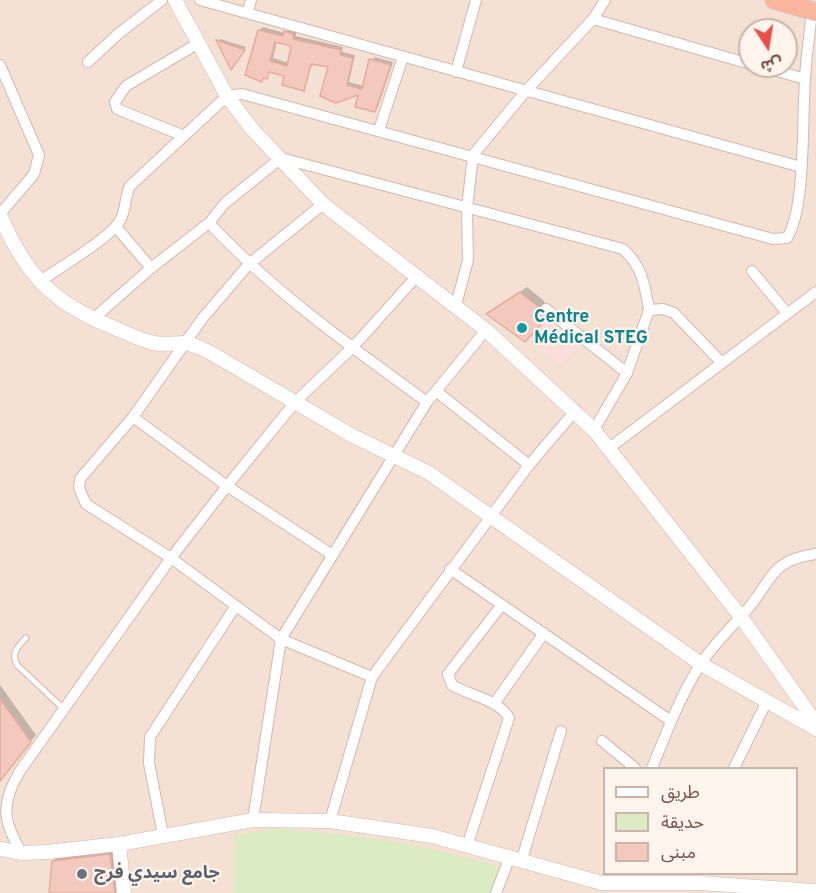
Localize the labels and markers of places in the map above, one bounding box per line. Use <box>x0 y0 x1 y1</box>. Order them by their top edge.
place label: Centre Médical STEG <box>534 307 648 350</box>
marker: Centre Médical STEG <box>515 321 529 335</box>
place label: جامع سيدي فرج <box>94 863 220 885</box>
marker: جامع سيدي فرج <box>75 867 89 881</box>

